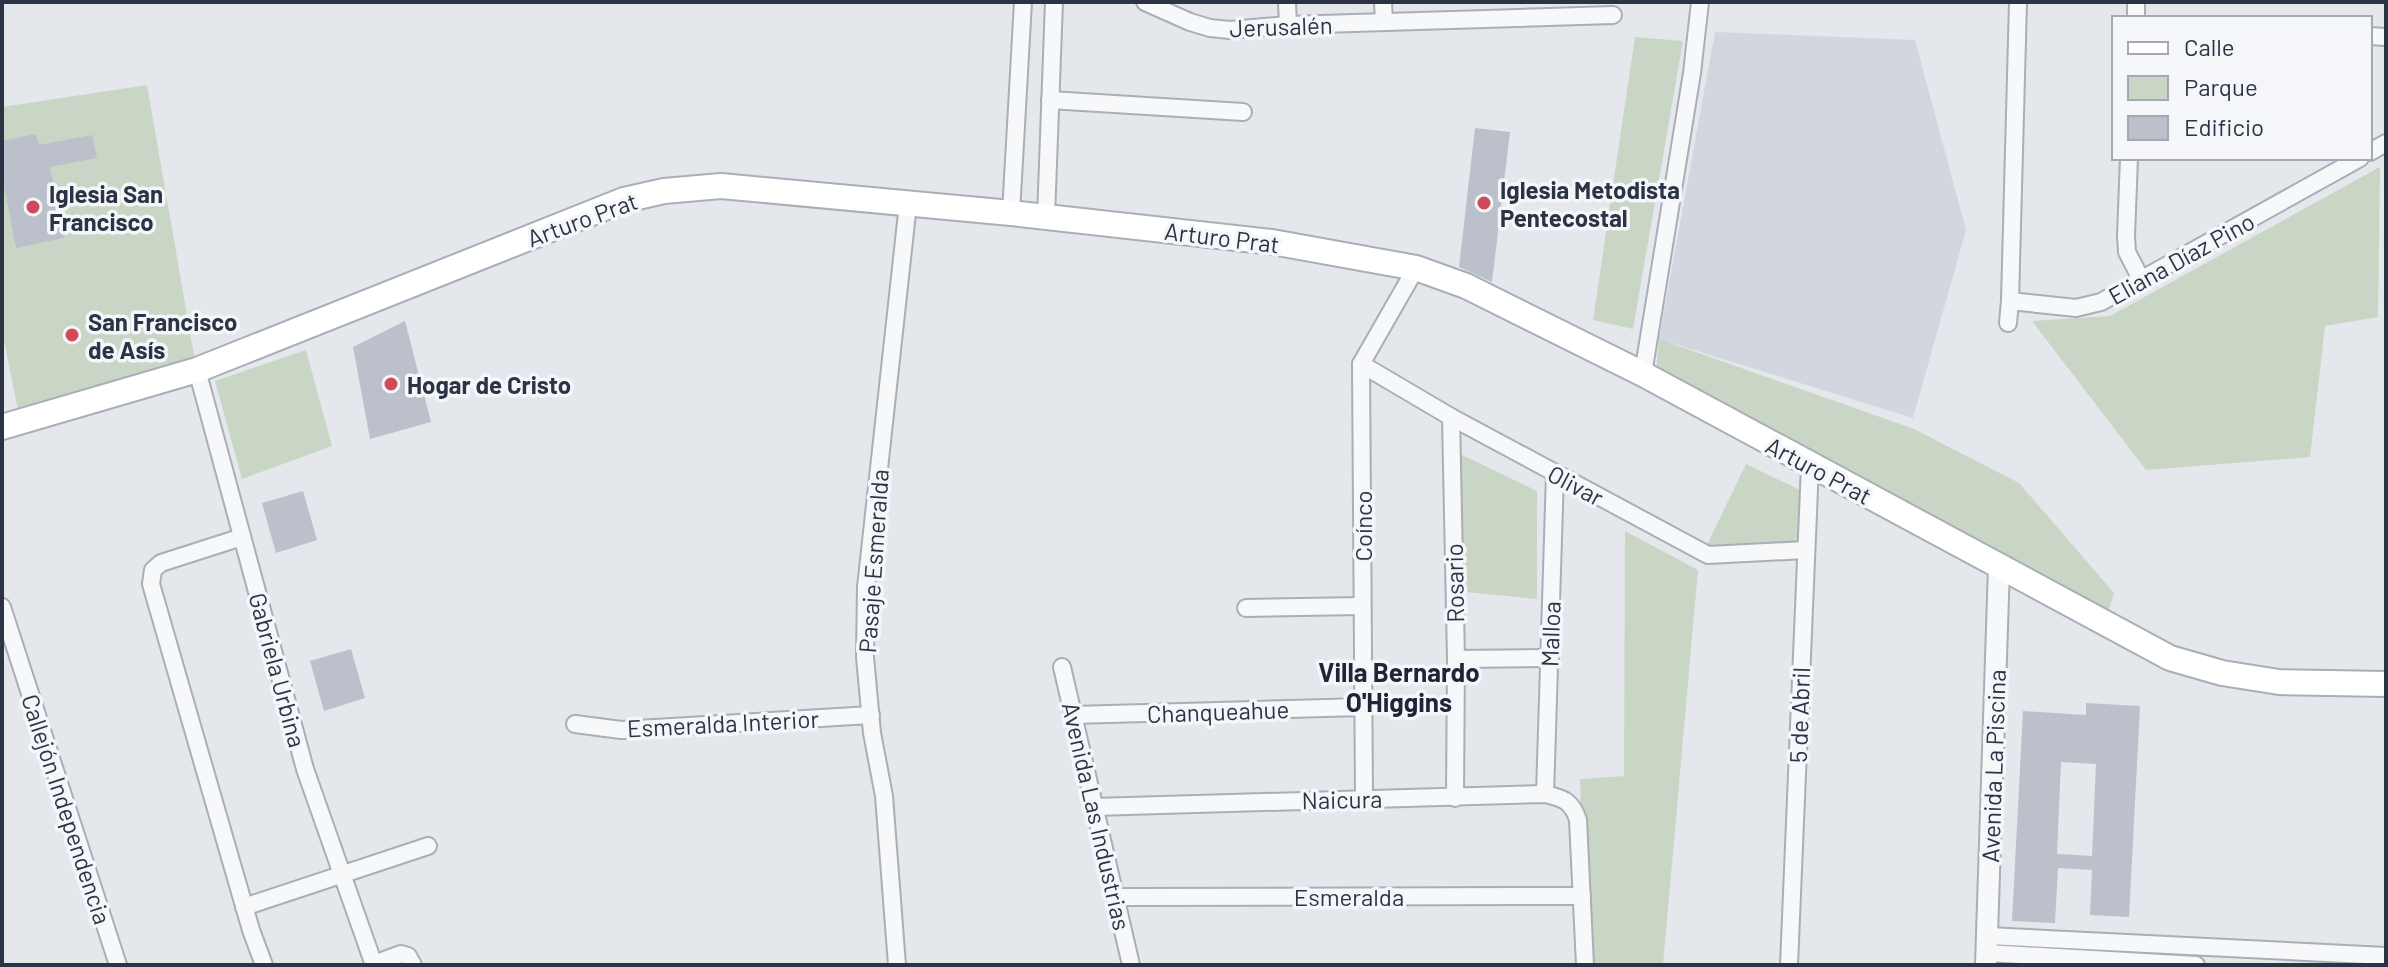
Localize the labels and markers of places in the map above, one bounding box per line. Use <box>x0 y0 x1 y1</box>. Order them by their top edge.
place label: Iglesia Metodista Pentecostal <box>1500 175 1680 232</box>
place label: Iglesia San Francisco <box>49 179 163 236</box>
marker: Iglesia Metodista Pentecostal <box>1475 194 1493 212</box>
marker: Iglesia San Francisco <box>24 198 42 216</box>
place label: San Francisco de Asís <box>88 307 237 364</box>
marker: San Francisco de Asís <box>63 326 81 344</box>
place label: Hogar de Cristo <box>407 370 571 399</box>
marker: Hogar de Cristo <box>382 375 400 393</box>

